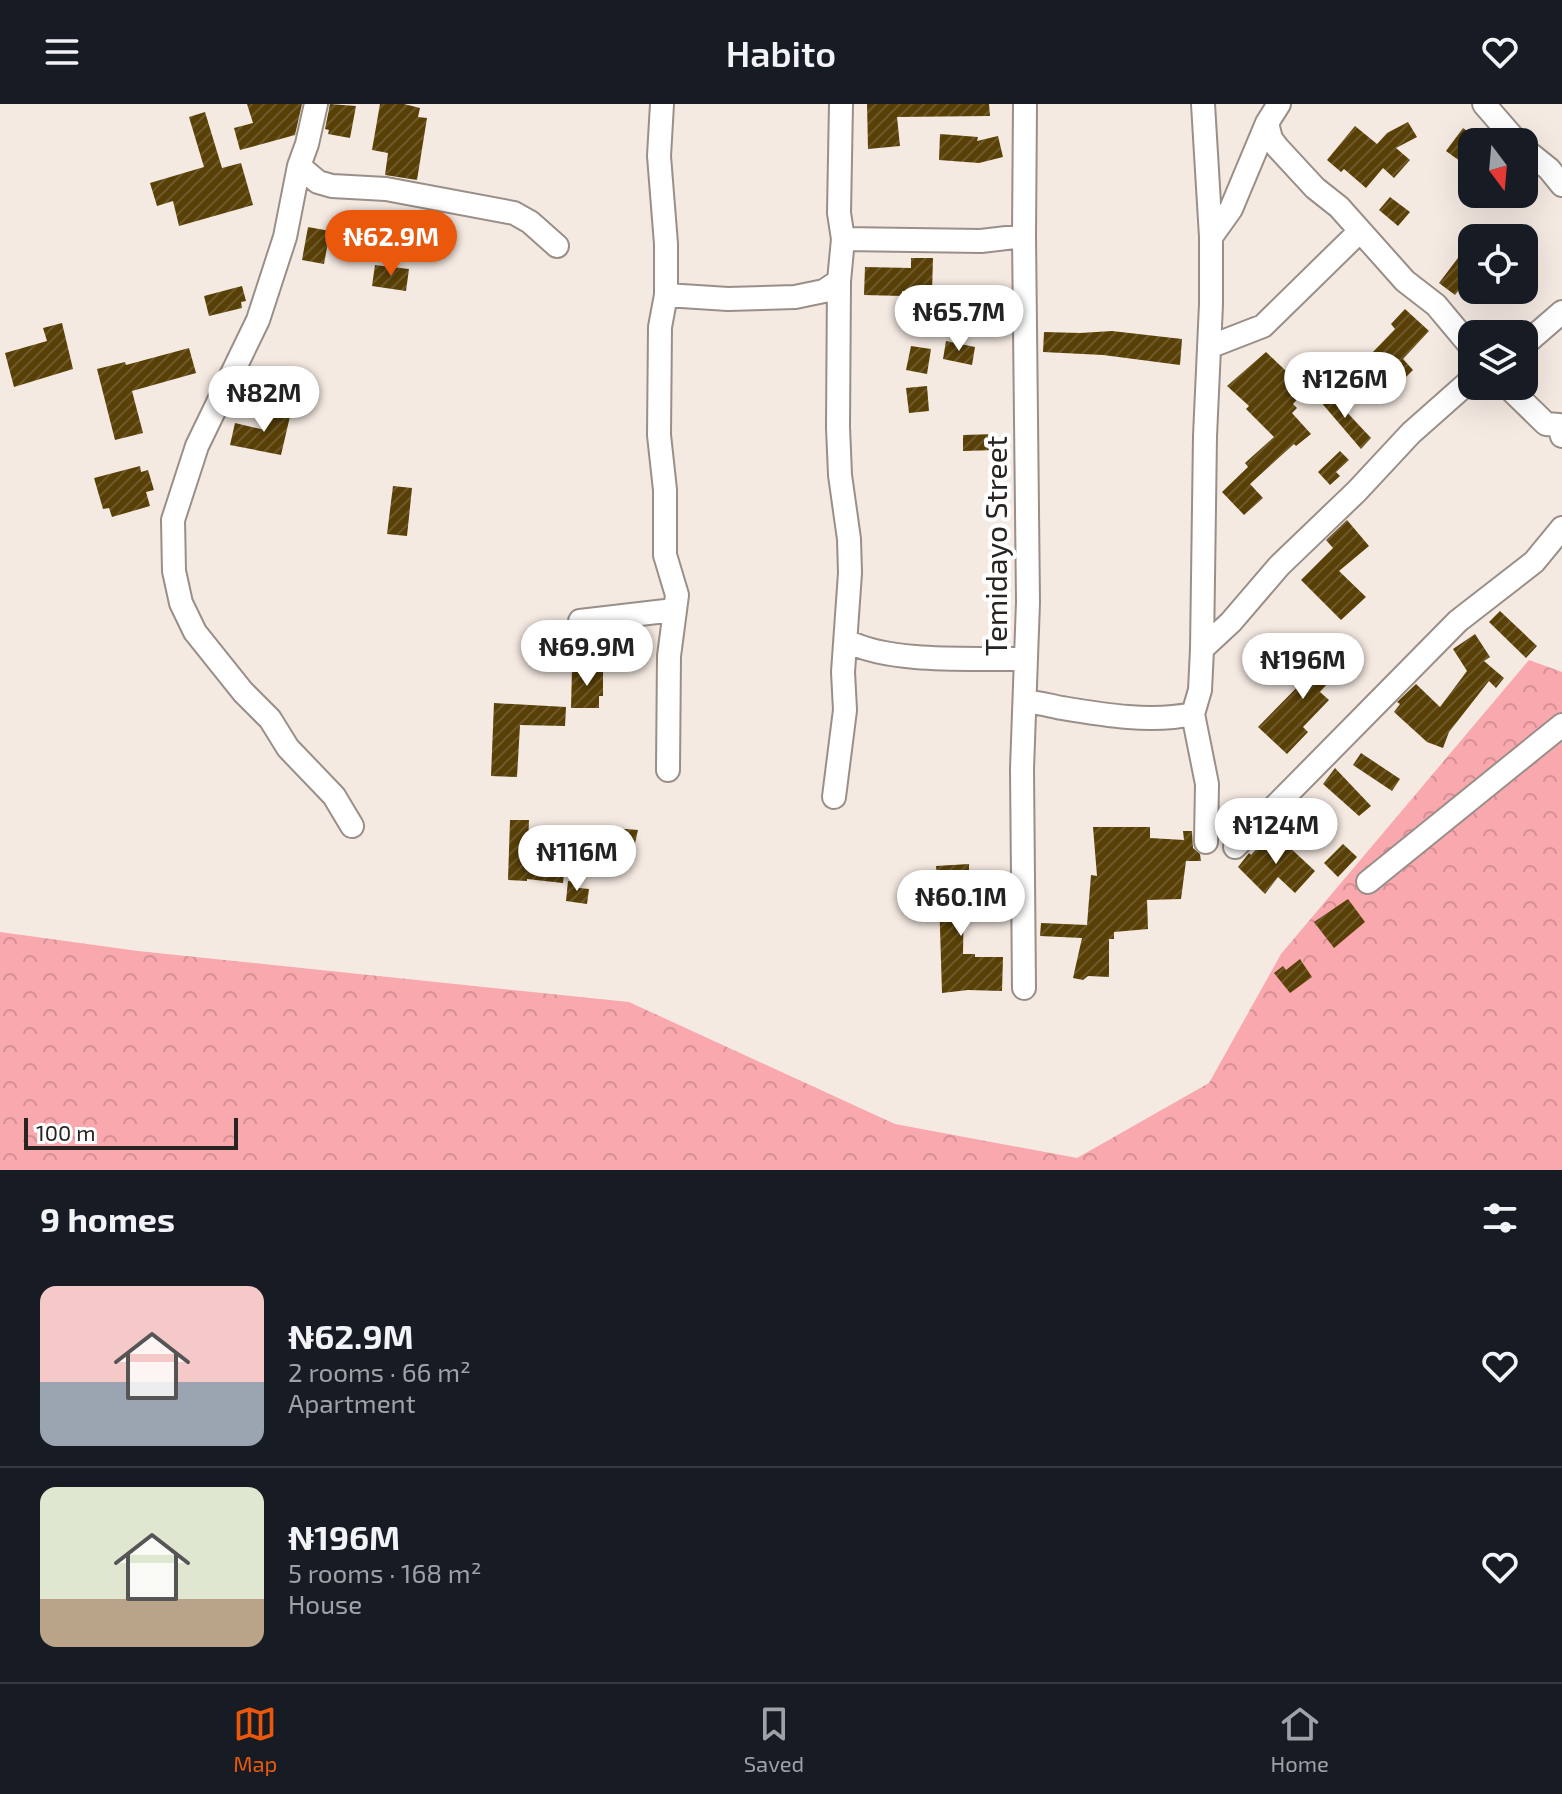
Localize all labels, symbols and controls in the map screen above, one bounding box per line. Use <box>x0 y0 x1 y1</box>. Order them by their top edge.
icon: menu <box>40 30 84 74</box>
icon: heart <box>1478 30 1522 74</box>
text: Habito <box>726 31 836 74</box>
north arrow <box>1458 128 1538 208</box>
map controls <box>1458 128 1538 400</box>
pin: ₦62.9M <box>326 210 456 278</box>
text: ₦62.9M <box>343 220 439 251</box>
button: locate <box>1458 224 1538 304</box>
pin: ₦65.7M <box>894 285 1024 353</box>
text: ₦65.7M <box>913 295 1005 326</box>
button: layers <box>1458 320 1538 400</box>
pin: ₦126M <box>1289 352 1401 420</box>
text: ₦126M <box>1302 362 1388 393</box>
pin: ₦82M <box>217 366 311 434</box>
text: ₦82M <box>226 376 302 407</box>
street label: Temidayo Street <box>977 436 1013 656</box>
pin: ₦69.9M <box>522 620 652 688</box>
text: ₦69.9M <box>539 630 635 661</box>
pin: ₦196M <box>1247 633 1359 701</box>
text: ₦196M <box>1260 643 1346 674</box>
pin: ₦124M <box>1220 798 1332 866</box>
text: ₦124M <box>1233 808 1319 839</box>
pin: ₦116M <box>521 825 633 893</box>
text: ₦116M <box>536 835 618 866</box>
pin: ₦60.1M <box>896 870 1026 938</box>
text: ₦60.1M <box>915 880 1007 911</box>
scale bar <box>24 1114 238 1150</box>
text: 100 m <box>36 1119 95 1145</box>
icon: filters <box>1478 1196 1522 1240</box>
text: 9 homes <box>40 1198 175 1239</box>
text: ₦62.9M <box>288 1315 414 1356</box>
icon: home <box>104 1318 200 1414</box>
icon: heart <box>1478 1344 1522 1388</box>
text: 2 rooms · 66 m² <box>288 1356 471 1387</box>
text: Apartment <box>288 1387 416 1418</box>
text: ₦196M <box>288 1516 400 1557</box>
icon: home <box>104 1519 200 1615</box>
icon: heart <box>1478 1545 1522 1589</box>
text: 5 rooms · 168 m² <box>288 1557 481 1588</box>
text: House <box>288 1588 362 1619</box>
tab: Map <box>233 1702 277 1776</box>
tab: Saved <box>744 1702 804 1776</box>
tab: Home <box>1270 1702 1329 1776</box>

